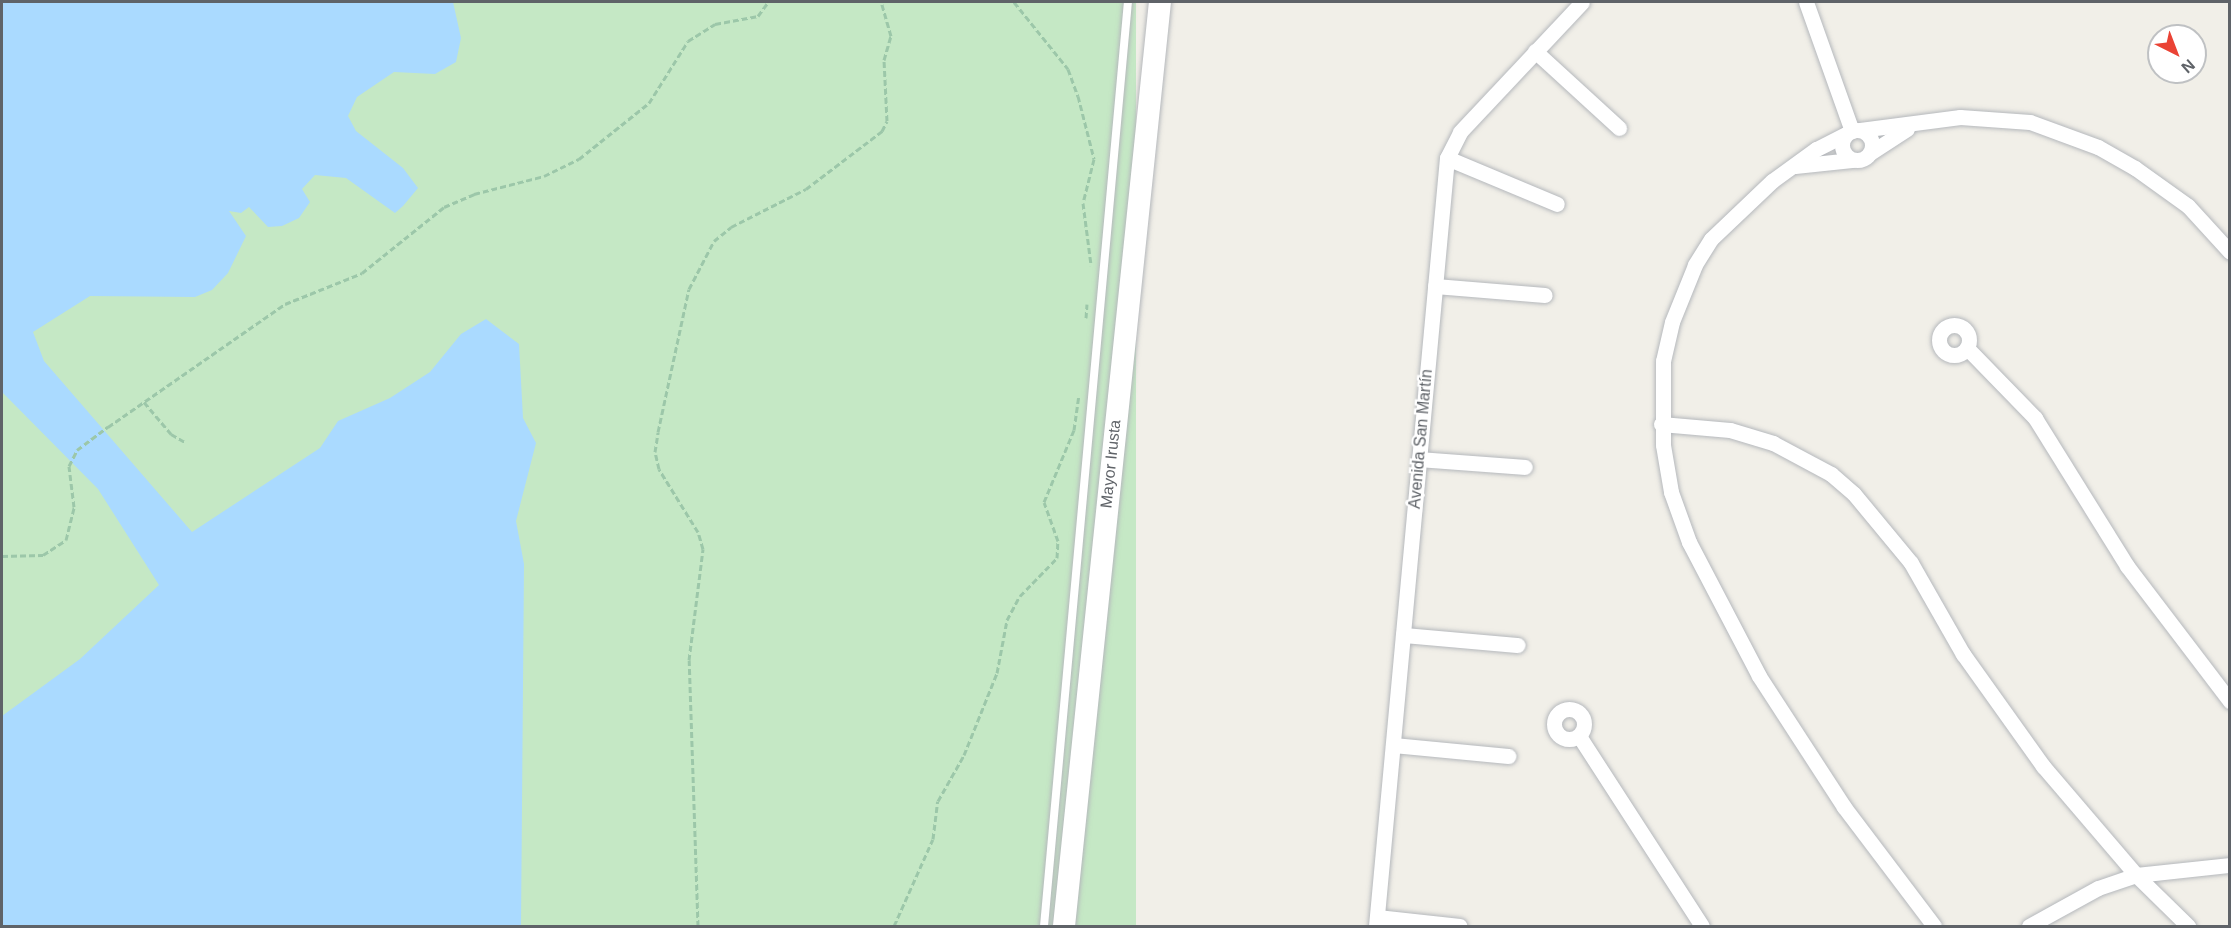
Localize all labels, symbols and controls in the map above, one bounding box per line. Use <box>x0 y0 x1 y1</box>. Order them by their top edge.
north arrow <box>2147 24 2207 84</box>
text: N <box>2178 56 2198 76</box>
street label: Avenida San Martín <box>1405 368 1437 510</box>
street label: Mayor Irusta <box>1097 419 1125 509</box>

